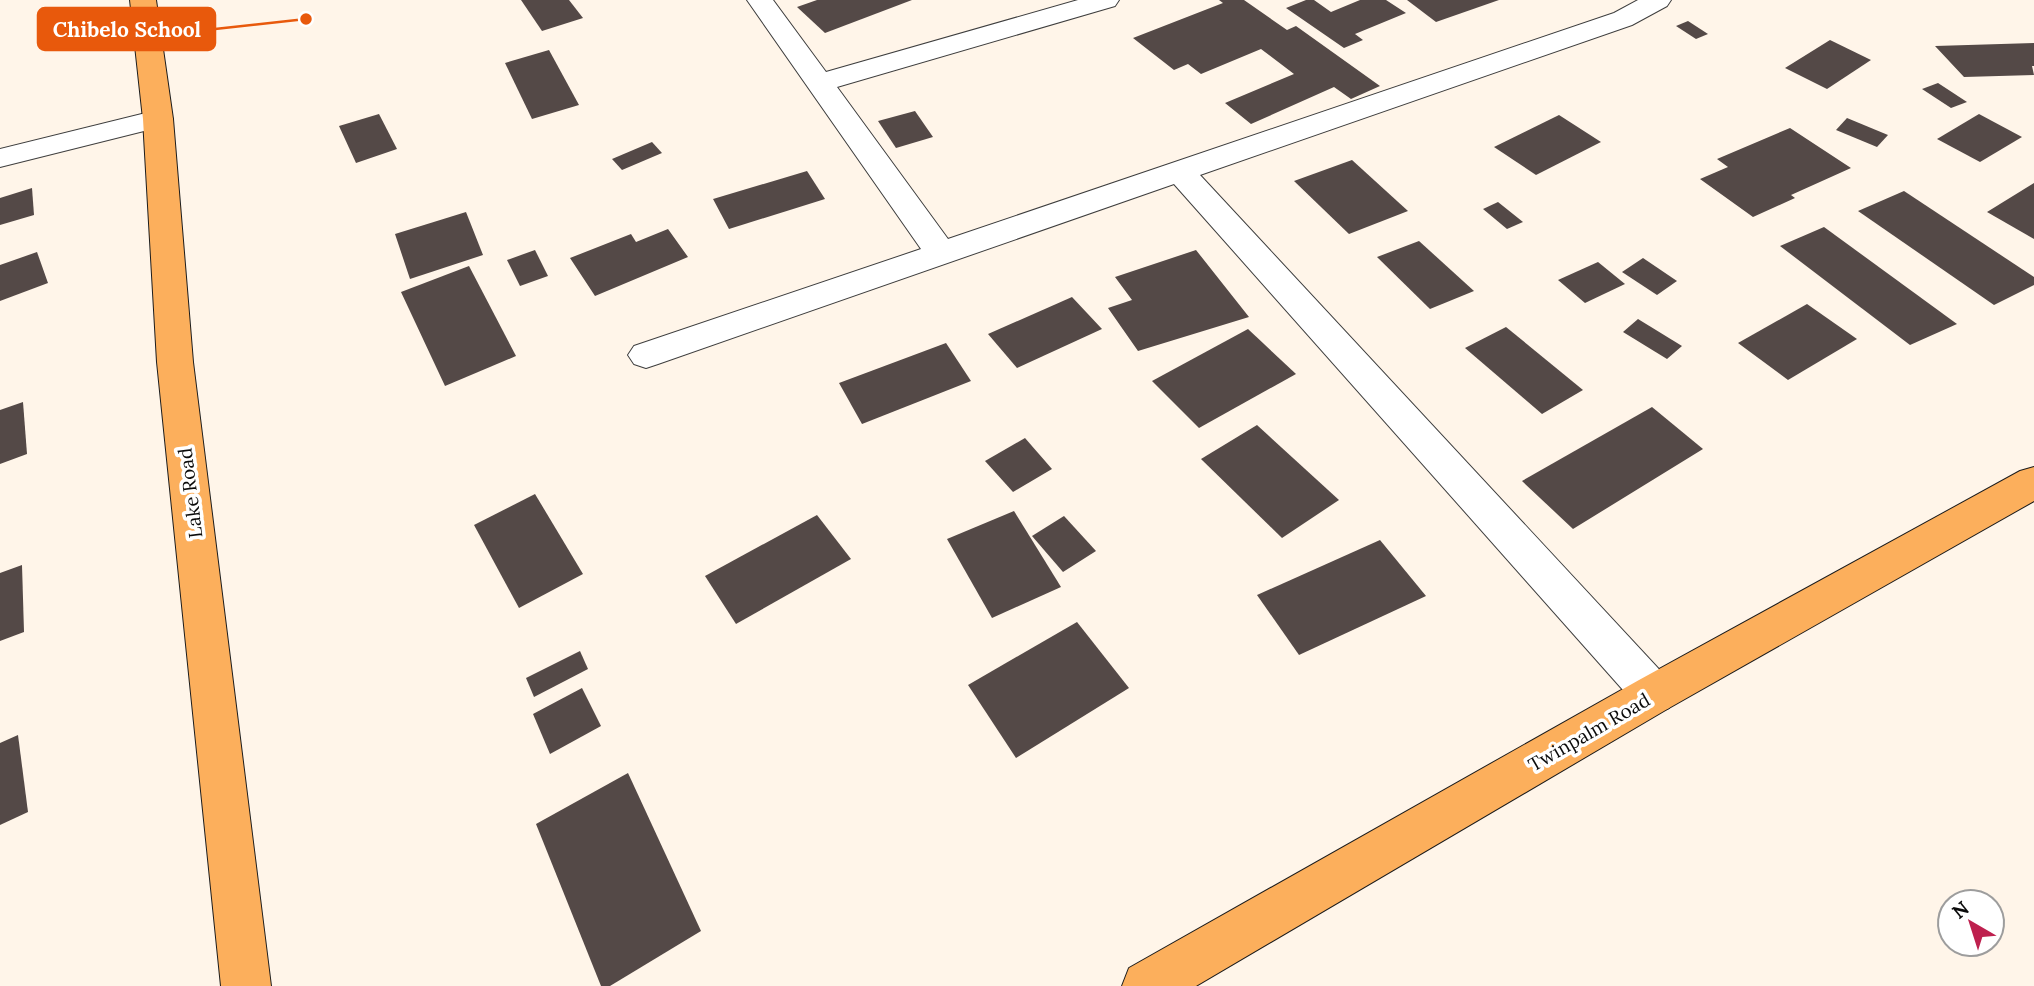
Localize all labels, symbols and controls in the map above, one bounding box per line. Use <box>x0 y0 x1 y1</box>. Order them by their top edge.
callout: Chibelo School <box>38 8 215 50</box>
text: Chibelo School <box>53 16 202 43</box>
street label: Lake Road <box>173 447 207 539</box>
street label: Twinpalm Road <box>1524 687 1654 777</box>
north arrow <box>1936 888 2006 958</box>
text: N <box>1947 896 1974 924</box>

